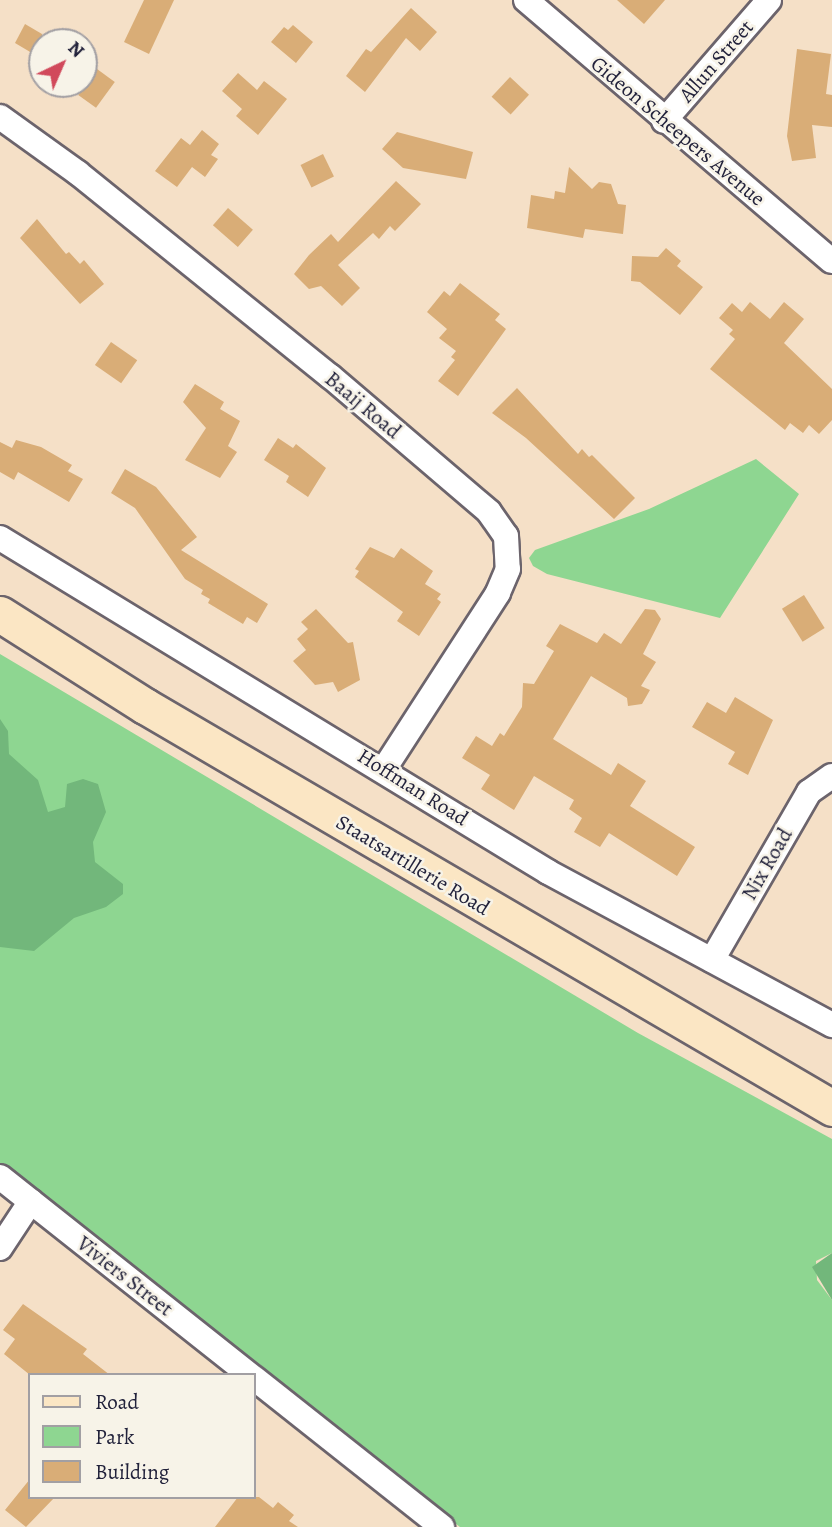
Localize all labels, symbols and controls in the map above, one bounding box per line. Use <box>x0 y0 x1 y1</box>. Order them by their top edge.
street label: Allun Street <box>673 15 759 107</box>
north arrow <box>28 28 98 98</box>
text: N <box>62 35 90 63</box>
street label: Gideon Scheepers Avenue <box>586 51 770 211</box>
street label: Baaij Road <box>320 366 406 444</box>
street label: Hoffman Road <box>353 743 473 831</box>
street label: Staatsartillerie Road <box>332 809 494 921</box>
street label: Nix Road <box>736 824 798 904</box>
street label: Viviers Street <box>72 1231 178 1321</box>
legend <box>28 1373 256 1499</box>
text: Road <box>95 1388 139 1416</box>
text: Park <box>95 1423 134 1451</box>
text: Building <box>95 1458 169 1486</box>

